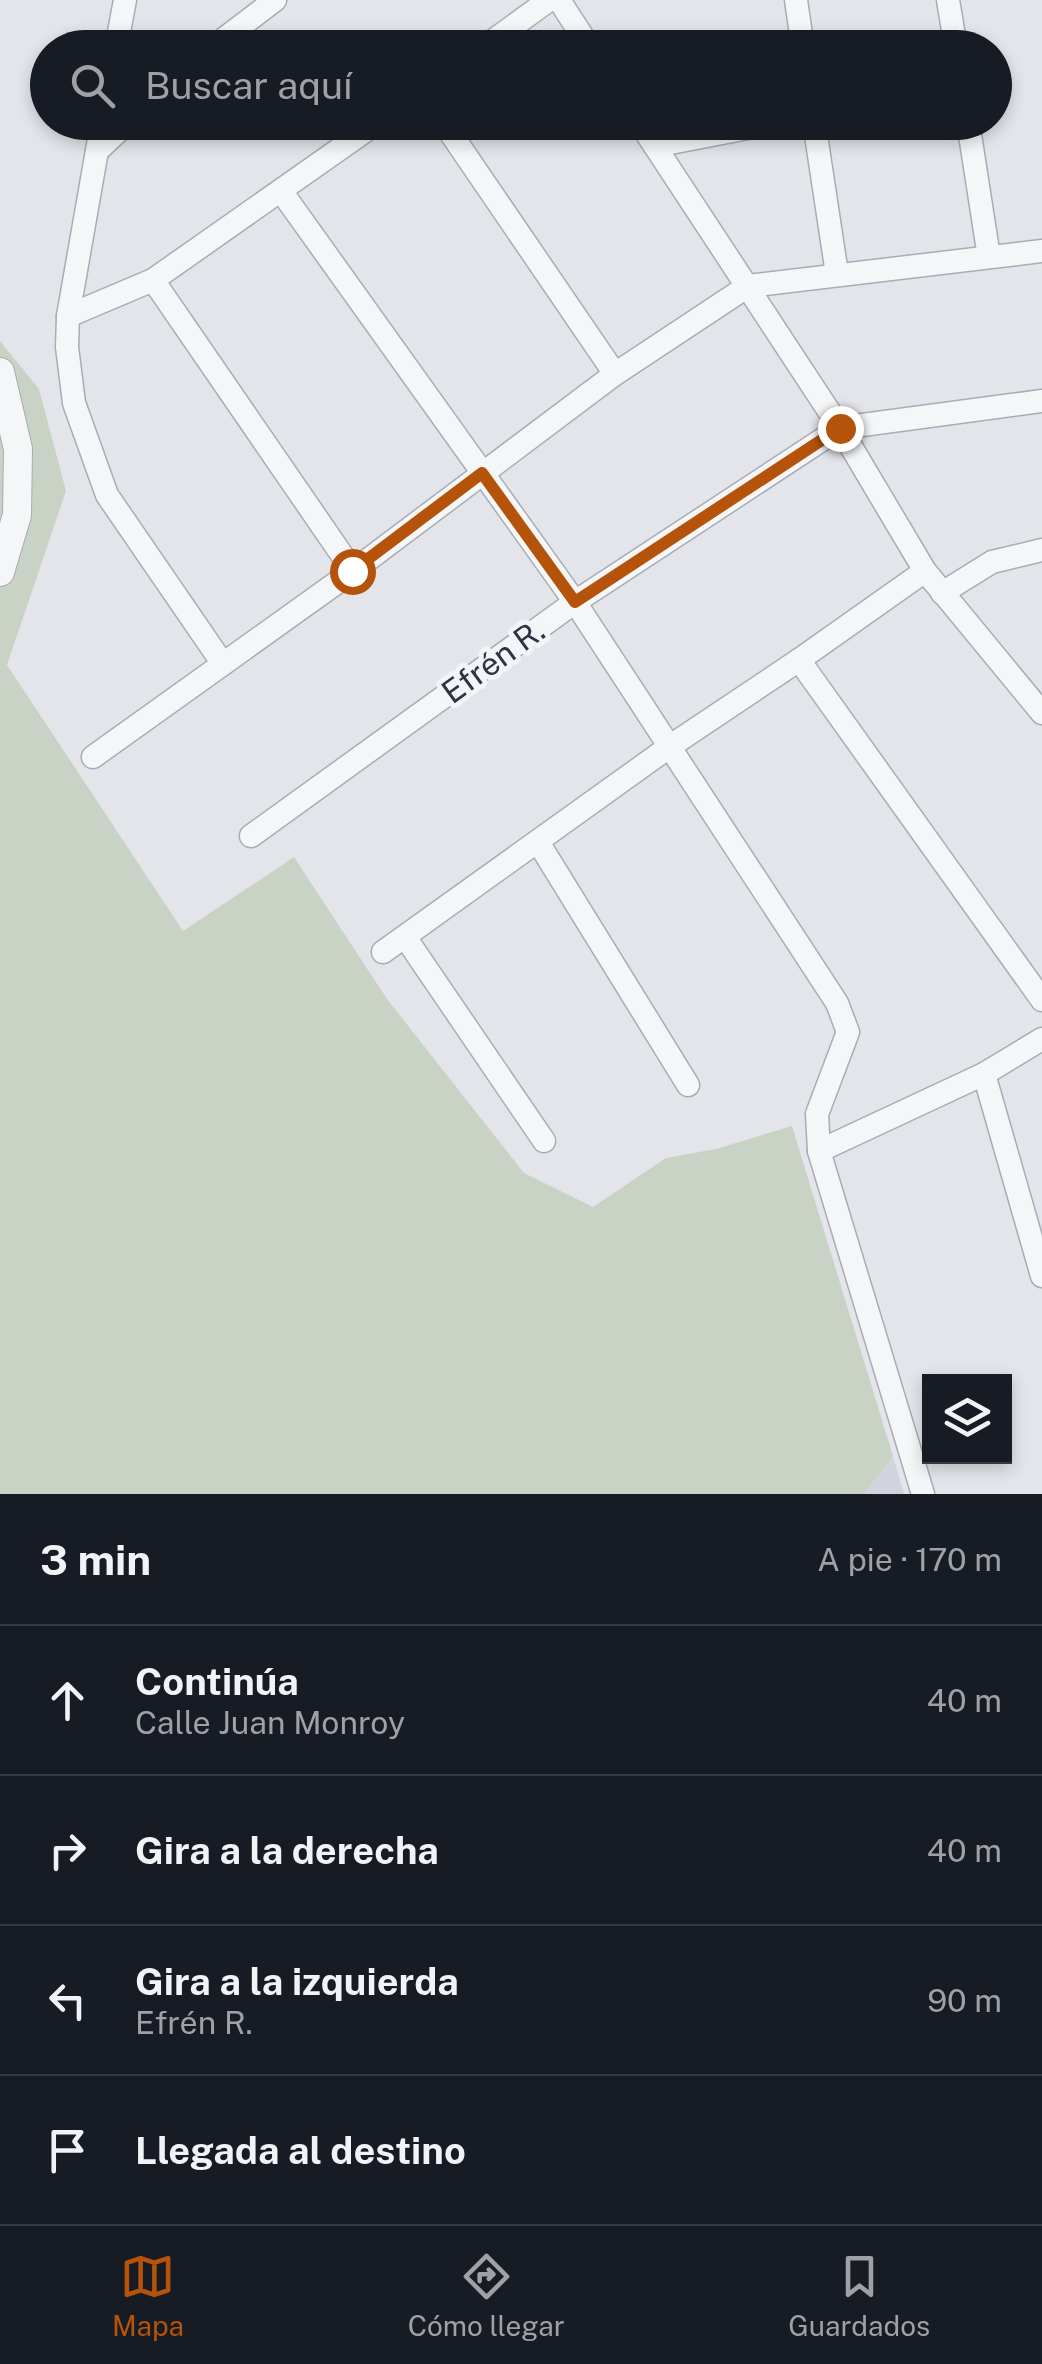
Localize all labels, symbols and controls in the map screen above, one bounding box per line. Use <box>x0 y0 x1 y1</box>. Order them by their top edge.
search box <box>30 30 1012 140</box>
icon: search <box>65 58 120 113</box>
text: Buscar aquí <box>145 63 352 108</box>
route end <box>818 406 864 452</box>
route start <box>330 549 376 595</box>
street label: Efrén R. <box>435 611 551 711</box>
map controls <box>922 1374 1012 1464</box>
button: layers <box>922 1374 1012 1464</box>
text: 3 min <box>40 1535 151 1584</box>
text: A pie · 170 m <box>817 1541 1002 1578</box>
text: Continúa <box>135 1659 299 1704</box>
icon: ahead <box>40 1673 95 1728</box>
text: 40 m <box>927 1682 1002 1719</box>
text: Calle Juan Monroy <box>135 1704 405 1741</box>
icon: right <box>40 1823 95 1878</box>
text: Gira a la derecha <box>135 1828 439 1873</box>
text: 40 m <box>927 1832 1002 1869</box>
text: Gira a la izquierda <box>135 1959 459 2004</box>
icon: left <box>40 1973 95 2028</box>
text: 90 m <box>927 1982 1002 2019</box>
text: Efrén R. <box>135 2004 253 2041</box>
icon: arrive <box>40 2123 95 2178</box>
text: Llegada al destino <box>135 2128 466 2173</box>
tab: Mapa <box>112 2249 184 2342</box>
tab: Cómo llegar <box>408 2249 565 2342</box>
tab: Guardados <box>788 2249 930 2342</box>

